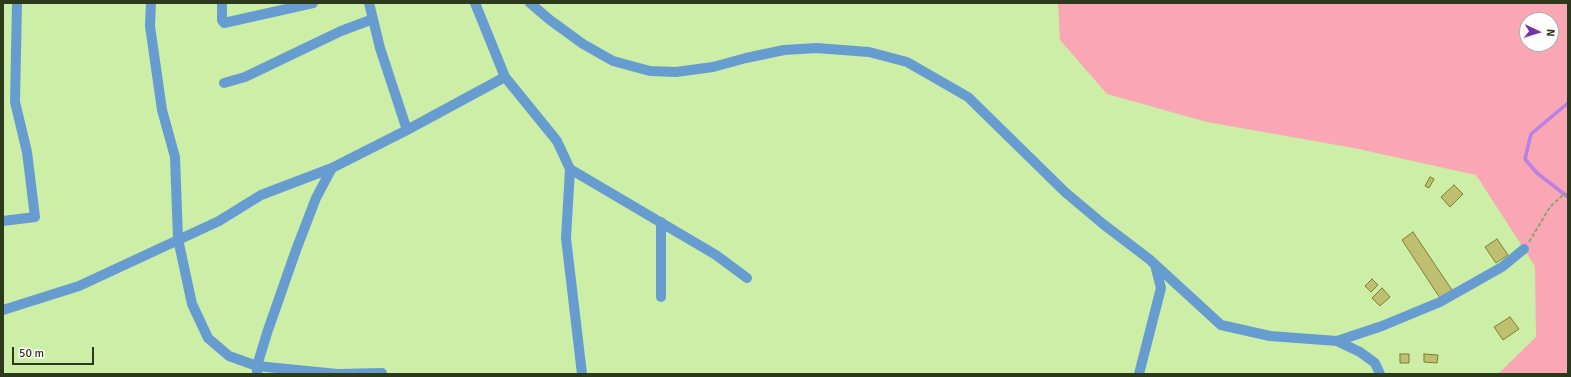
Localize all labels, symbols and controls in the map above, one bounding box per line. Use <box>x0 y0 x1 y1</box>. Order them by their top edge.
north arrow <box>1519 12 1559 52</box>
text: N <box>1544 29 1557 37</box>
scale bar <box>14 339 96 365</box>
text: 50 m <box>19 346 44 361</box>

